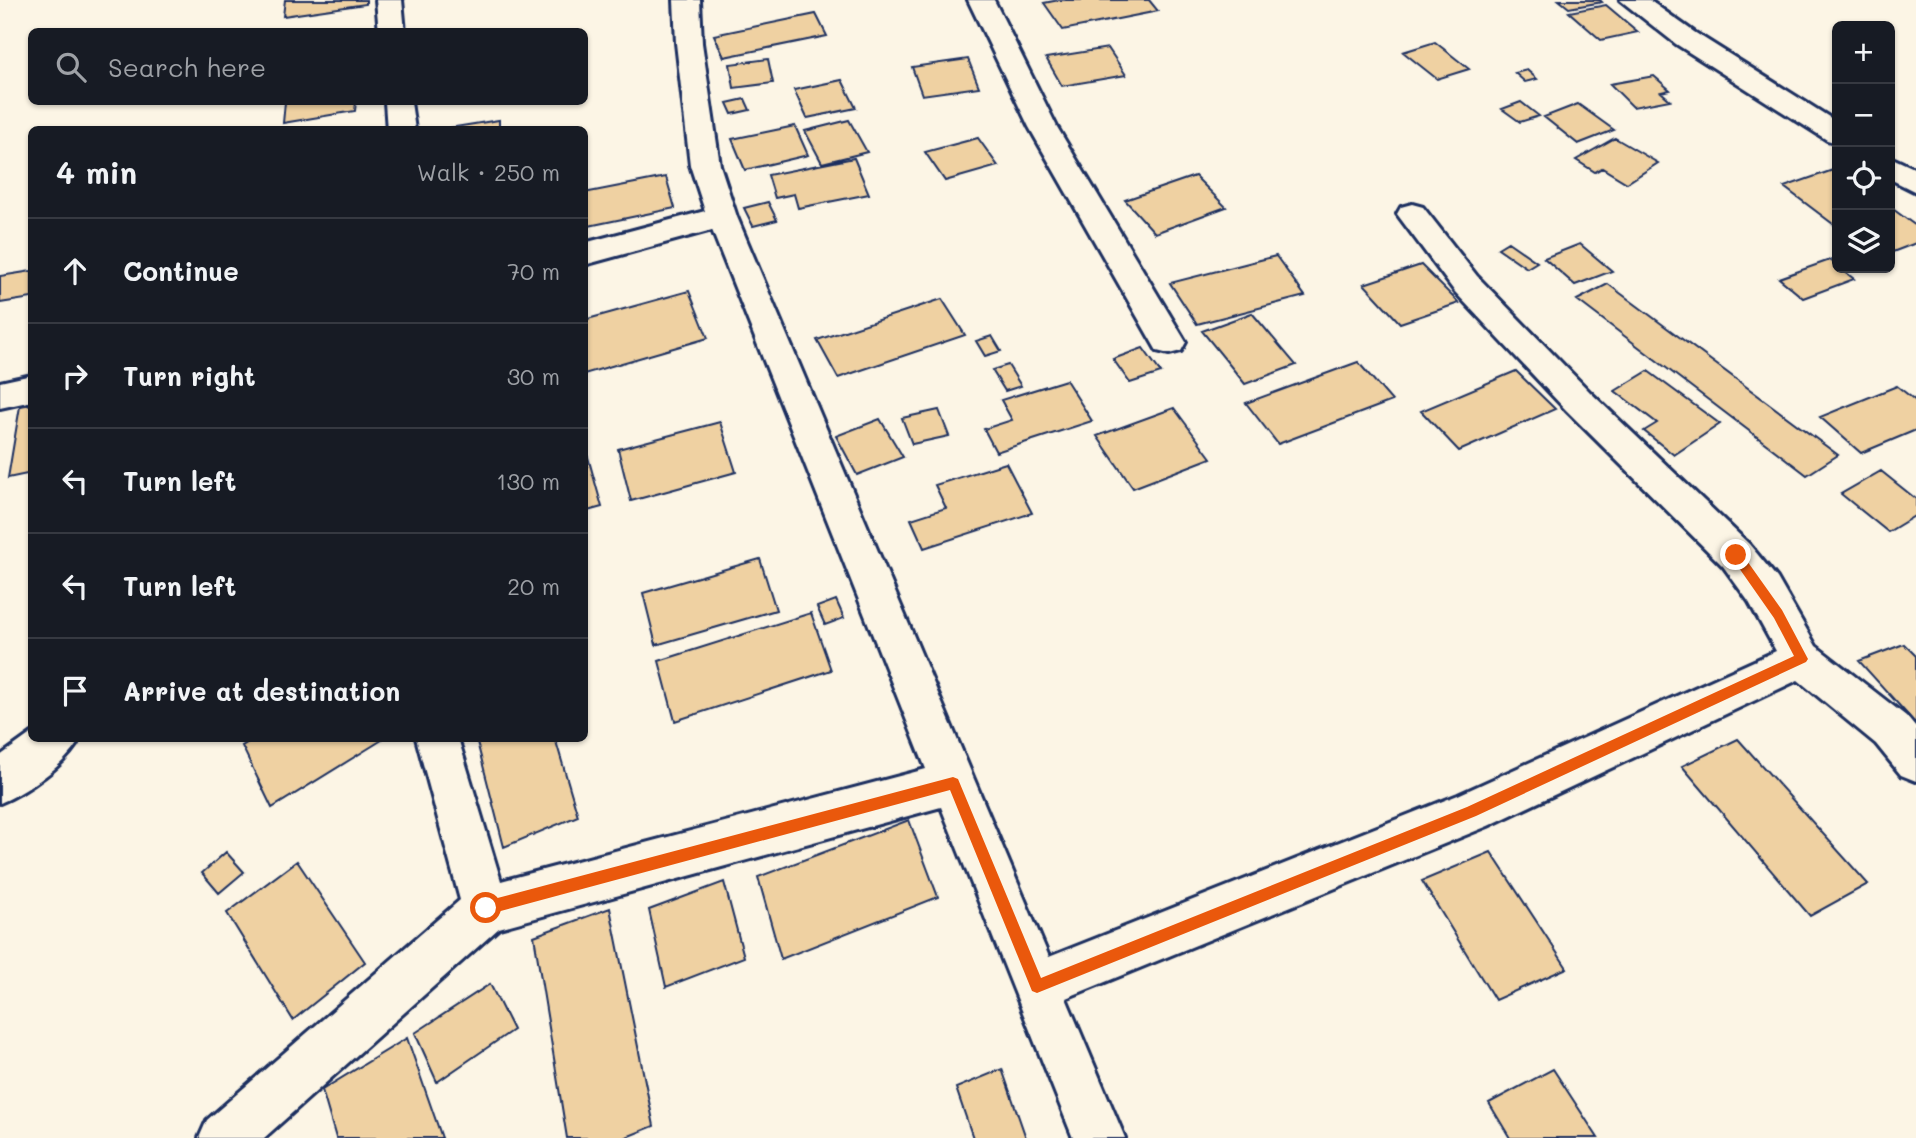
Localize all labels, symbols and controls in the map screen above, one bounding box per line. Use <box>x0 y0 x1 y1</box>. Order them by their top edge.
map controls <box>1832 21 1895 273</box>
button: + <box>1832 21 1895 84</box>
search box <box>28 28 588 105</box>
icon: search <box>52 48 90 86</box>
text: Search here <box>108 50 266 84</box>
button: − <box>1832 84 1895 147</box>
button: locate <box>1832 147 1895 210</box>
text: 4 min <box>56 152 137 192</box>
text: Walk · 250 m <box>417 157 560 187</box>
button: layers <box>1832 210 1895 273</box>
icon: ahead <box>56 252 94 290</box>
text: Continue <box>123 254 239 288</box>
text: 70 m <box>507 256 560 286</box>
icon: right <box>56 357 94 395</box>
text: Turn right <box>123 359 256 393</box>
text: 30 m <box>507 361 560 391</box>
icon: left <box>56 462 94 500</box>
text: Turn left <box>123 464 236 498</box>
text: 130 m <box>496 466 560 496</box>
route end <box>1720 539 1751 570</box>
icon: left <box>56 567 94 605</box>
text: Turn left <box>123 569 236 603</box>
text: 20 m <box>507 571 560 601</box>
icon: arrive <box>56 672 94 710</box>
text: Arrive at destination <box>123 674 400 708</box>
route start <box>470 892 501 923</box>

